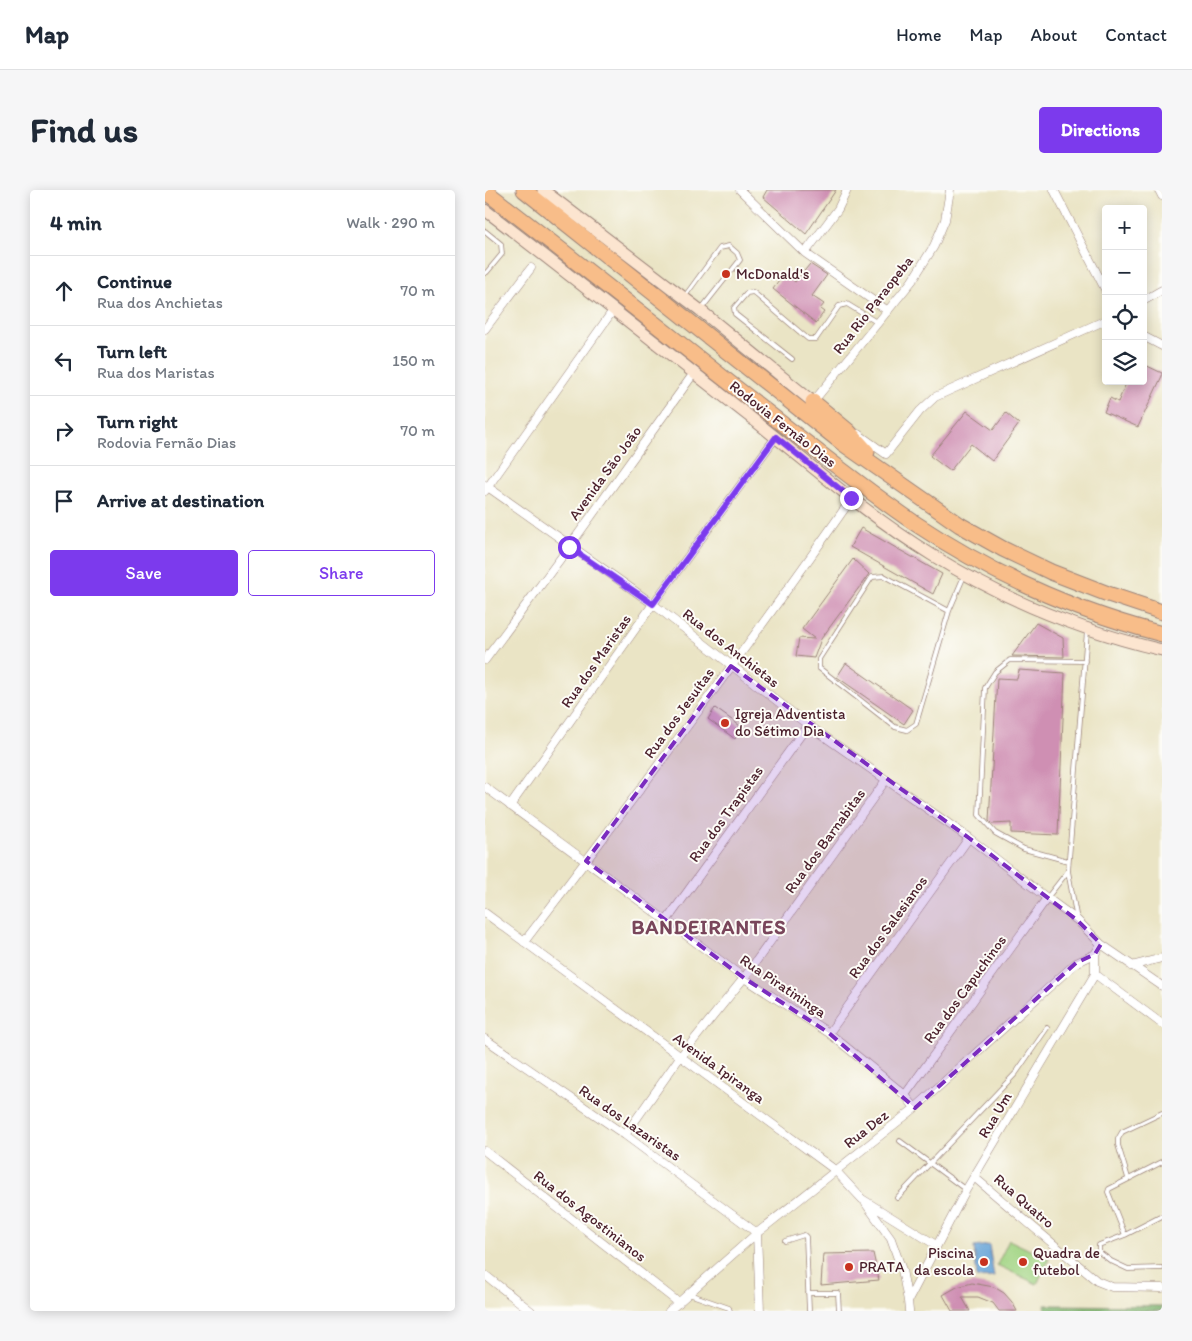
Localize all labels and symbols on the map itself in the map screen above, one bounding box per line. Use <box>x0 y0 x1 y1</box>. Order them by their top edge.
street label: Rua Rio Paraopeba <box>829 252 917 358</box>
place label: McDonald's <box>736 265 810 283</box>
marker: McDonald's <box>720 268 732 280</box>
street label: Rodovia Fernão Dias <box>726 377 840 471</box>
street label: Avenida São João <box>565 422 645 524</box>
route end <box>840 487 863 510</box>
route start <box>558 536 581 559</box>
street label: Rua dos Anchietas <box>679 605 783 692</box>
street label: Rua dos Maristas <box>557 610 635 711</box>
street label: Rua dos Jesuítas <box>640 664 718 762</box>
place label: Igreja Adventista do Sétimo Dia <box>735 705 846 740</box>
marker: Igreja Adventista do Sétimo Dia <box>719 717 731 729</box>
street label: Rua dos Trapistas <box>685 762 767 866</box>
street label: Rua dos Barnabitas <box>781 785 869 897</box>
street label: Rua dos Salesianos <box>845 872 931 982</box>
district label: BANDEIRANTES <box>632 915 786 939</box>
street label: Rua dos Capuchinos <box>920 931 1010 1046</box>
street label: Rua Piratininga <box>737 951 830 1022</box>
street label: Avenida Ipiranga <box>670 1029 769 1107</box>
street label: Rua dos Lazaristas <box>576 1081 685 1165</box>
street label: Rua Um <box>974 1088 1016 1141</box>
street label: Rua Dez <box>840 1106 892 1152</box>
street label: Rua dos Agostinianos <box>530 1166 650 1266</box>
street label: Rua Quatro <box>990 1170 1058 1232</box>
place label: Piscina da escola <box>914 1244 974 1279</box>
place label: Quadra de futebol <box>1033 1244 1100 1279</box>
marker: Piscina da escola <box>978 1256 990 1268</box>
marker: Quadra de futebol <box>1017 1256 1029 1268</box>
place label: PRATA <box>859 1258 905 1276</box>
marker: PRATA <box>843 1261 855 1273</box>

